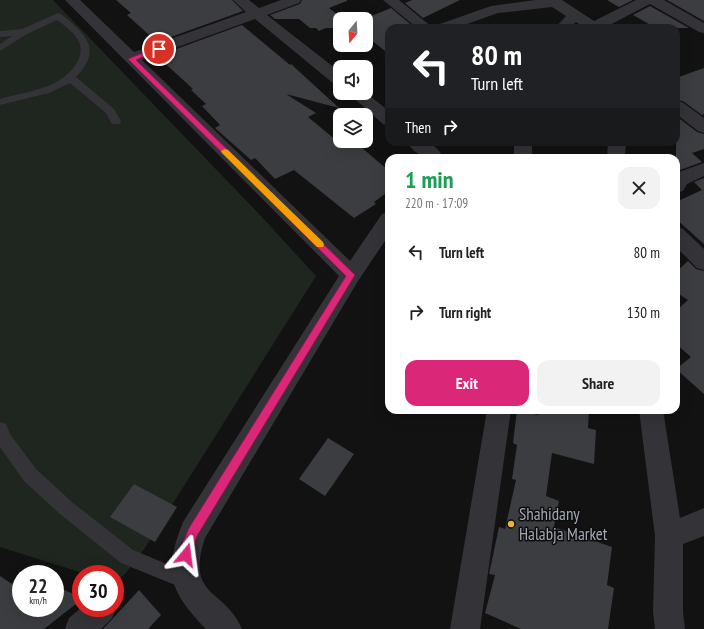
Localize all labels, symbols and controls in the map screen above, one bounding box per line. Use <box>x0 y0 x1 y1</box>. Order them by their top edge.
north arrow <box>333 12 373 52</box>
map controls <box>333 12 373 148</box>
pin <box>142 32 176 66</box>
text: 80 m <box>471 36 522 73</box>
icon: arrive <box>148 38 170 60</box>
icon: left <box>405 40 457 92</box>
button: sound <box>333 60 373 100</box>
text: Turn left <box>471 72 523 95</box>
button: layers <box>333 108 373 148</box>
icon: right <box>439 116 461 138</box>
text: Then <box>405 118 431 137</box>
text: 1 min <box>405 164 453 195</box>
button: close <box>618 167 660 209</box>
text: 220 m · 17:09 <box>405 195 468 212</box>
icon: left <box>405 241 427 263</box>
text: Turn left <box>439 243 484 262</box>
text: 80 m <box>634 243 660 262</box>
icon: right <box>405 301 427 323</box>
text: Turn right <box>439 303 491 322</box>
text: 130 m <box>627 303 660 322</box>
button: Exit <box>405 360 529 406</box>
button: Share <box>537 360 660 406</box>
place label: Shahidany Halabja Market <box>519 503 608 545</box>
marker: Shahidany Halabja Market <box>506 519 516 529</box>
position arrow <box>165 534 207 576</box>
speed limit sign: 30 <box>72 565 124 617</box>
text: 22 <box>28 573 48 599</box>
text: km/h <box>29 594 47 607</box>

